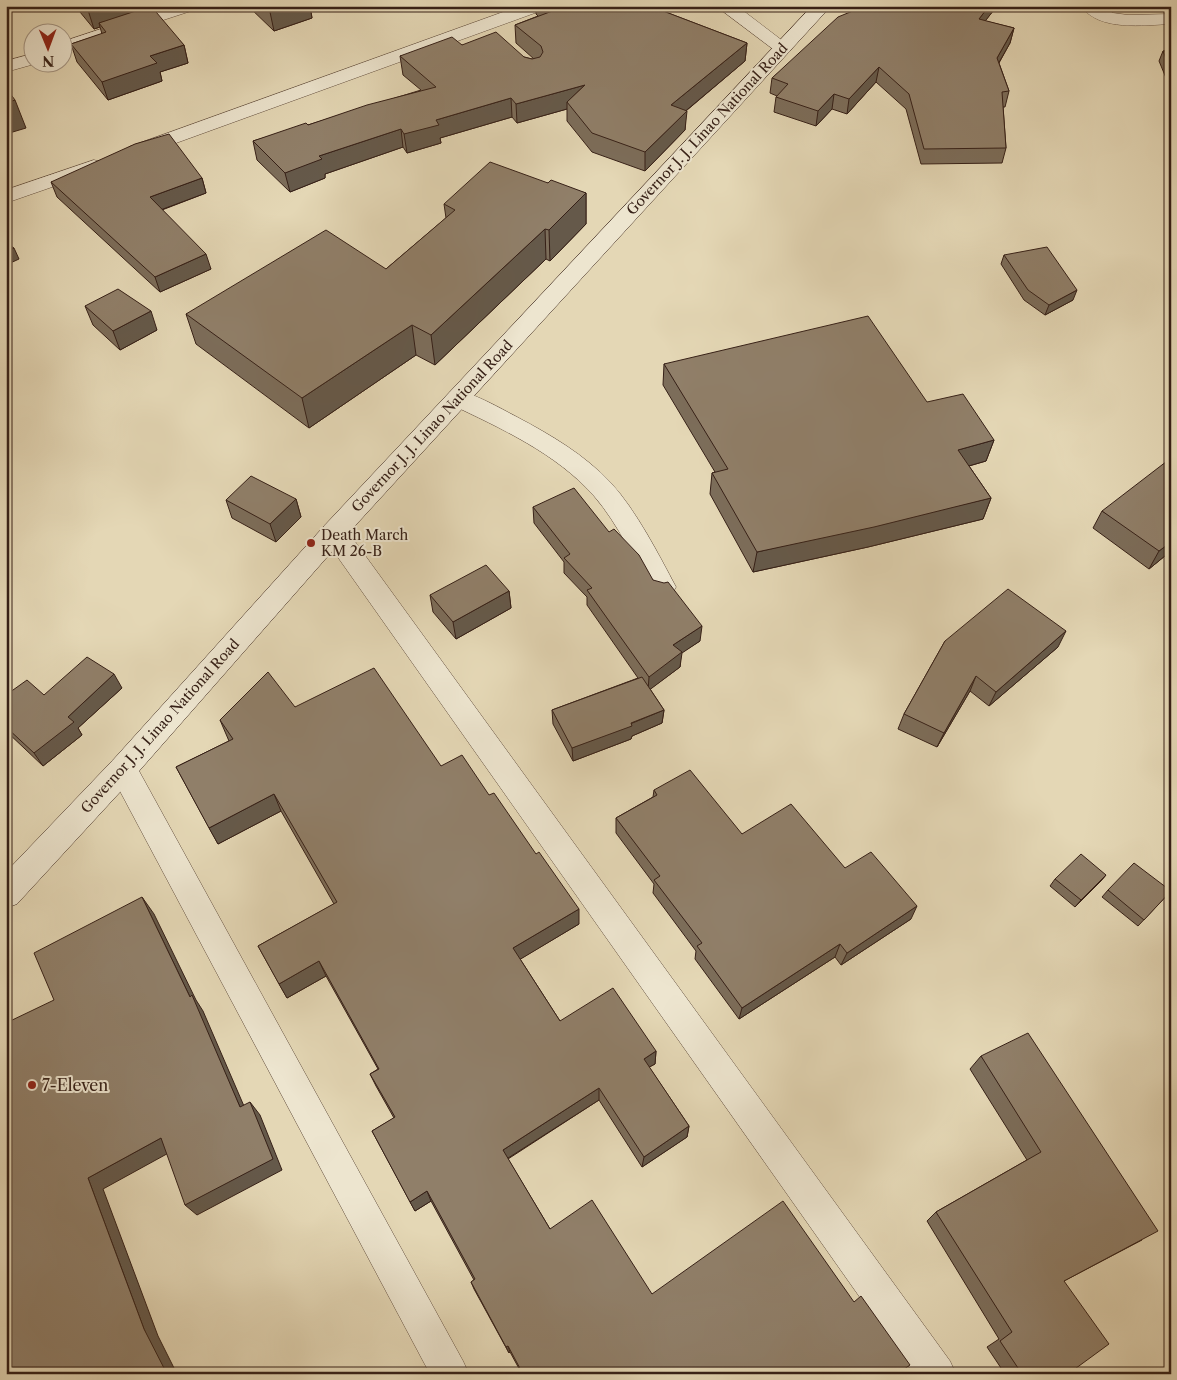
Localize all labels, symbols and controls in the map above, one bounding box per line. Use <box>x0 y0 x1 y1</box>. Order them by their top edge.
north arrow <box>22 22 72 72</box>
street label: Governor J. J. Linao National Road <box>622 39 792 219</box>
text: N <box>42 52 54 70</box>
street label: Governor J. J. Linao National Road <box>347 336 517 516</box>
place label: Death March KM 26-B <box>321 526 408 560</box>
marker: Death March KM 26-B <box>305 537 317 549</box>
street label: Governor J. J. Linao National Road <box>77 635 243 817</box>
place label: 7-Eleven <box>42 1075 108 1095</box>
marker: 7-Eleven <box>26 1079 38 1091</box>

